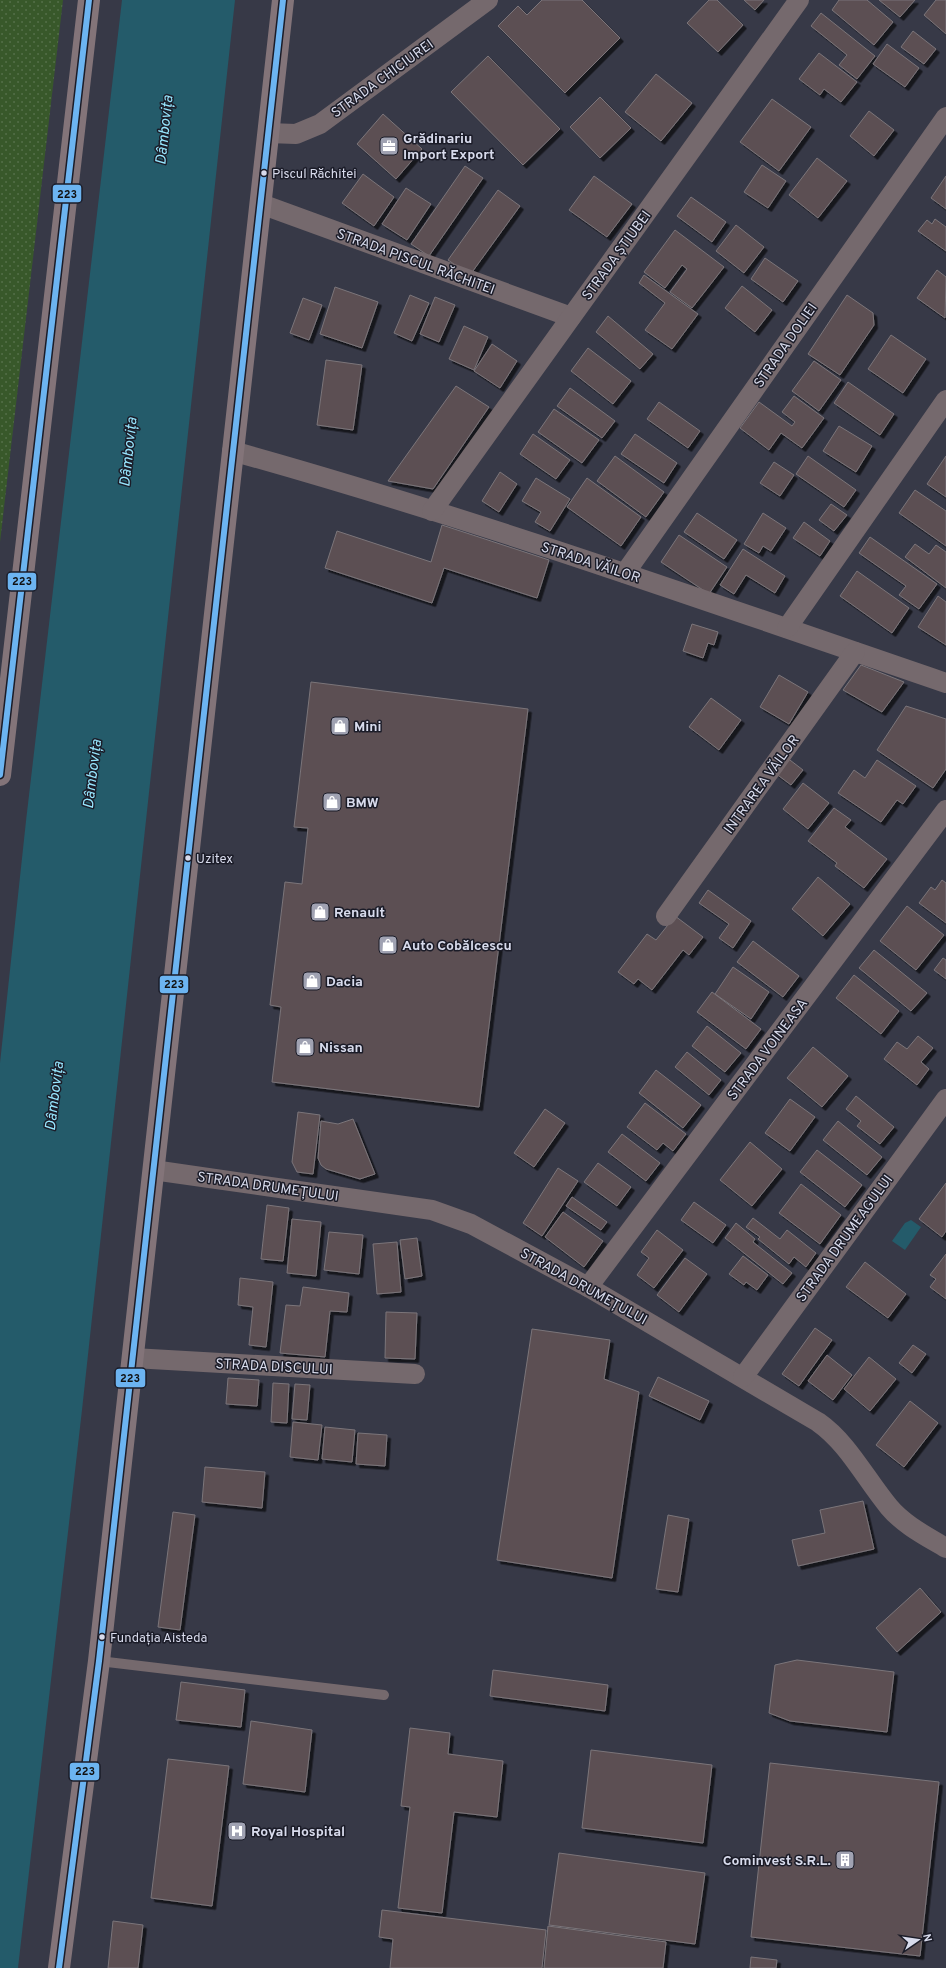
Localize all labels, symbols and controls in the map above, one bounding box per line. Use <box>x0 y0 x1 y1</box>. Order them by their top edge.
street label: STRADA CHICIUREI <box>328 36 437 122</box>
water label: Dâmbovița <box>152 94 179 166</box>
place label: Grădinariu Import Export <box>403 131 495 164</box>
office icon: Grădinariu Import Export <box>378 135 400 157</box>
place label: Piscul Răchitei <box>272 167 357 183</box>
marker: Piscul Răchitei <box>259 168 269 178</box>
line badge: 223 <box>52 184 82 203</box>
text: 223 <box>57 188 77 202</box>
street label: STRADA ȘTIUBEI <box>579 208 655 304</box>
street label: STRADA PISCUL RĂCHITEI <box>334 225 497 299</box>
street label: STRADA DOLIEI <box>751 300 822 391</box>
water label: Dâmbovița <box>116 416 143 488</box>
street label: STRADA VĂILOR <box>539 538 643 587</box>
line badge: 223 <box>7 572 37 591</box>
text: 223 <box>12 575 32 589</box>
shop icon: Mini <box>329 715 351 737</box>
place label: Mini <box>354 719 382 736</box>
street label: INTRAREA VĂILOR <box>720 732 804 838</box>
water label: Dâmbovița <box>80 738 107 810</box>
shop icon: BMW <box>321 791 343 813</box>
place label: BMW <box>346 795 379 812</box>
place label: Uzitex <box>196 852 233 868</box>
marker: Uzitex <box>183 853 193 863</box>
shop icon: Renault <box>309 901 331 923</box>
place label: Renault <box>334 905 385 922</box>
shop icon: Auto Cobălcescu <box>377 934 399 956</box>
place label: Auto Cobălcescu <box>402 938 512 955</box>
shop icon: Dacia <box>301 970 323 992</box>
place label: Dacia <box>326 974 363 991</box>
line badge: 223 <box>159 975 189 994</box>
text: 223 <box>164 978 184 992</box>
street label: STRADA VOINEASA <box>724 996 812 1104</box>
shop icon: Nissan <box>294 1036 316 1058</box>
place label: Nissan <box>319 1040 363 1057</box>
water label: Dâmbovița <box>42 1060 69 1132</box>
street label: STRADA DRUMEȚULUI <box>196 1169 340 1206</box>
street label: STRADA DRUMEAGULUI <box>793 1172 897 1306</box>
street label: STRADA DRUMEȚULUI <box>517 1245 650 1329</box>
street label: STRADA DISCULUI <box>215 1356 333 1379</box>
line badge: 223 <box>115 1368 146 1388</box>
text: 223 <box>120 1372 140 1386</box>
place label: Fundația Aisteda <box>110 1631 207 1647</box>
marker: Fundația Aisteda <box>97 1632 107 1642</box>
line badge: 223 <box>69 1762 100 1781</box>
text: 223 <box>75 1765 95 1779</box>
hospital icon: Royal Hospital <box>226 1820 248 1842</box>
place label: Royal Hospital <box>251 1824 345 1841</box>
building icon: Cominvest S.R.L. <box>834 1849 856 1871</box>
place label: Cominvest S.R.L. <box>723 1853 831 1870</box>
north arrow <box>898 1920 938 1960</box>
text: N <box>919 1933 934 1943</box>

